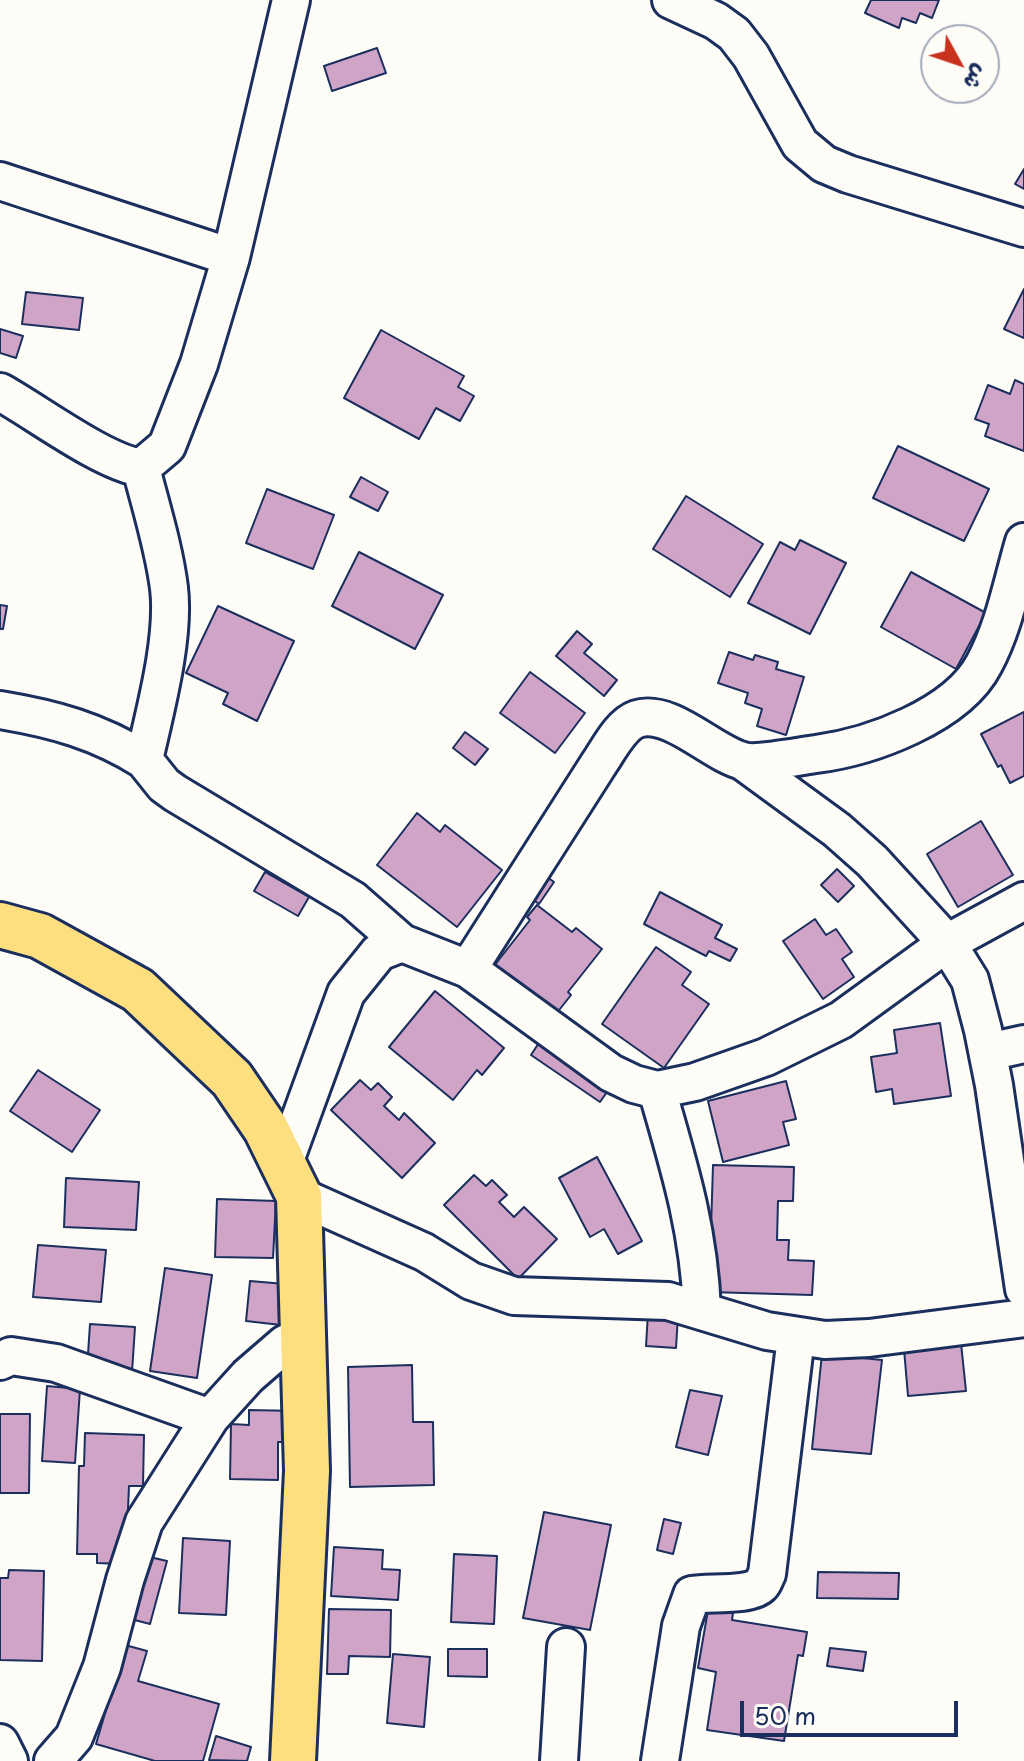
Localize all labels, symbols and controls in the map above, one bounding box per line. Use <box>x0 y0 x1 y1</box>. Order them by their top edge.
north arrow <box>920 24 1000 104</box>
text: ش <box>957 59 998 98</box>
scale bar <box>744 1685 962 1735</box>
text: 50 m <box>754 1697 816 1733</box>

